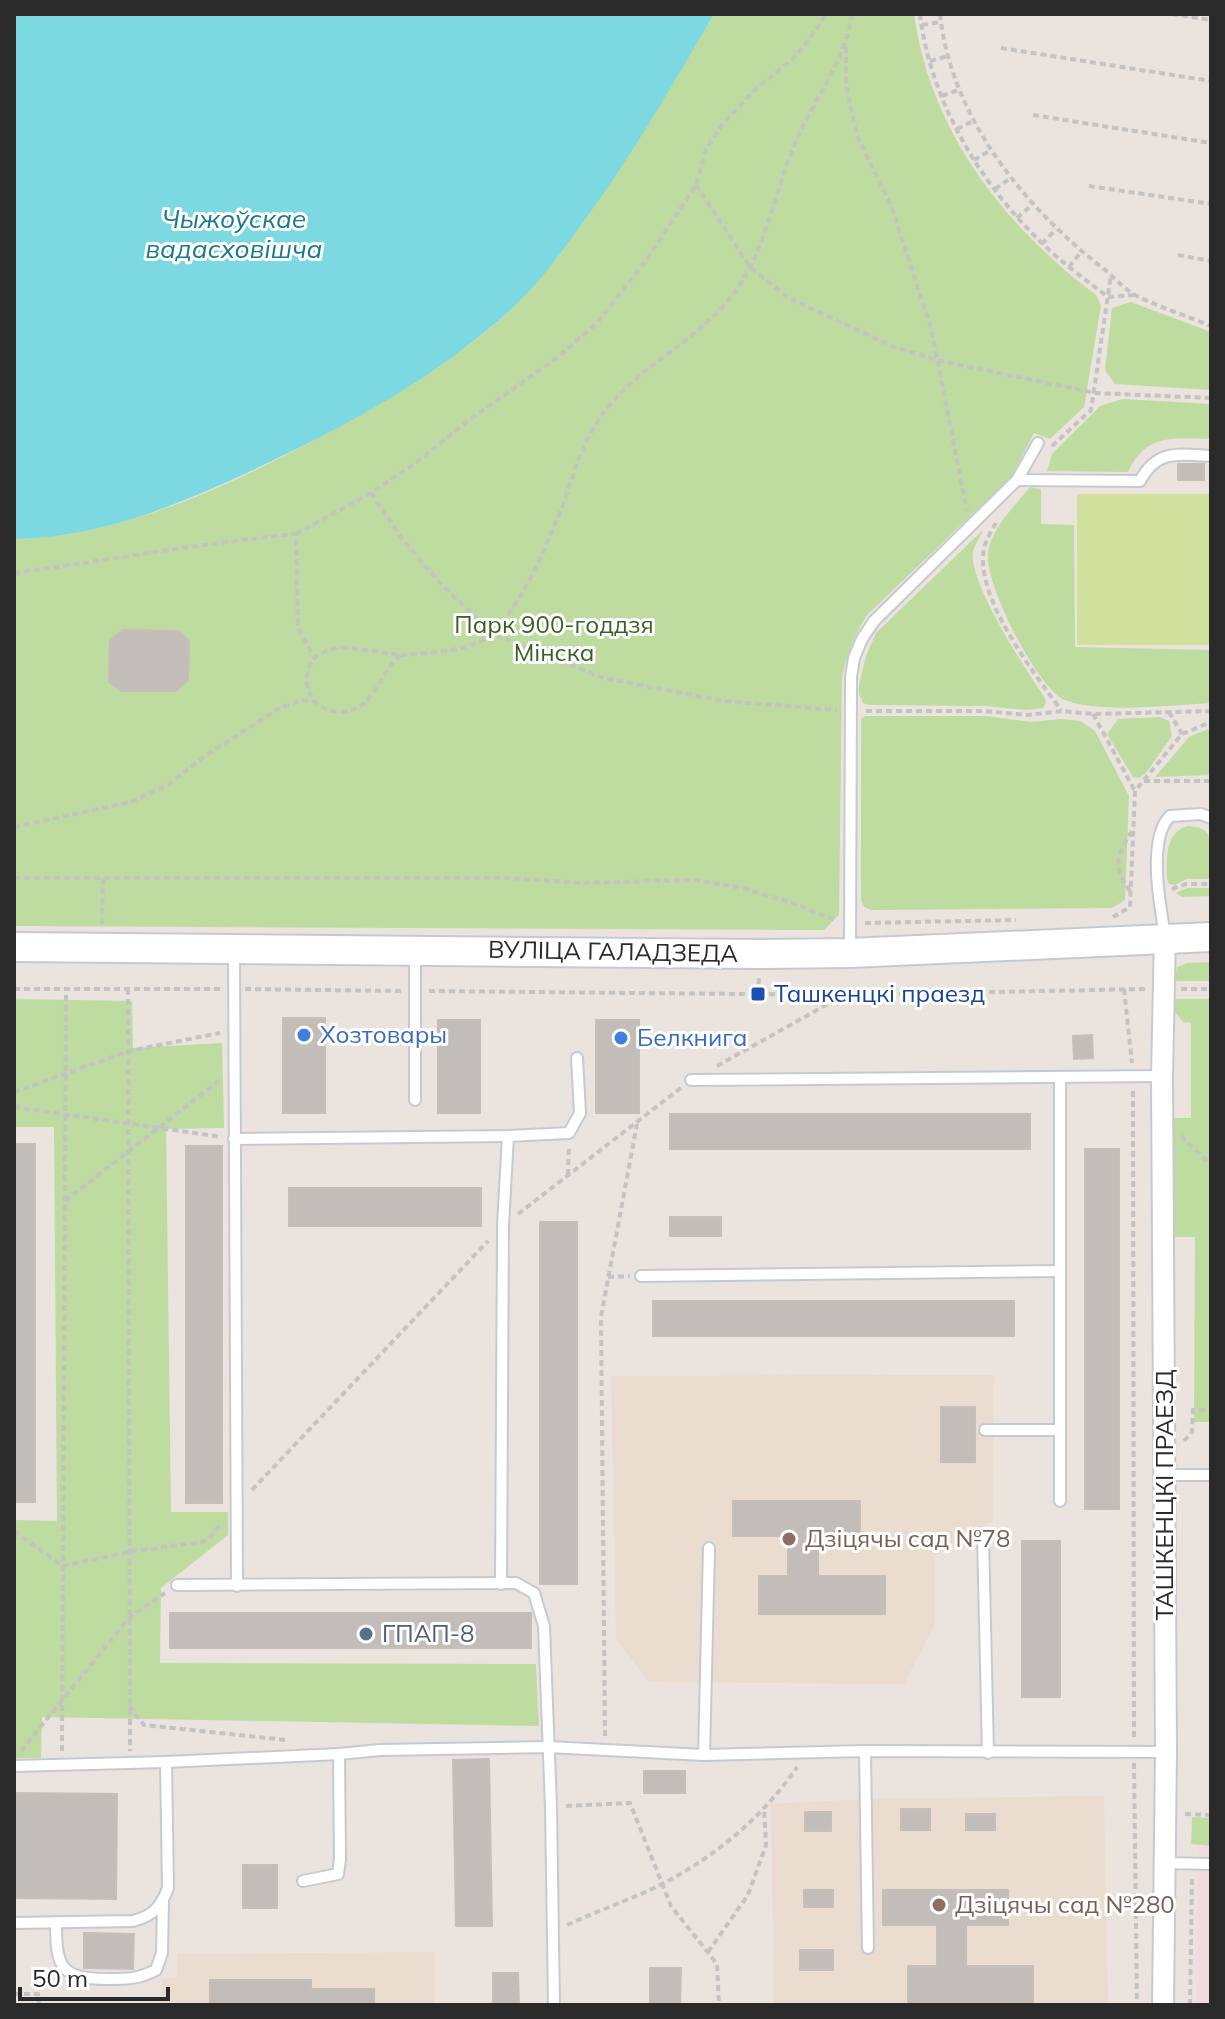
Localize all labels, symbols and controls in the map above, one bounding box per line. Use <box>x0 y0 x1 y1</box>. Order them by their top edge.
water label: Чыжоўскае вадасховішча <box>146 202 322 265</box>
park label: Парк 900-годдзя Мінска <box>454 609 654 667</box>
street label: ВУЛІЦА ГАЛАДЗЕДА <box>488 934 739 968</box>
place label: Ташкенцкі праезд <box>774 978 985 1008</box>
marker: Ташкенцкі праезд <box>749 985 767 1003</box>
place label: Хозтовары <box>320 1019 447 1049</box>
place label: Белкнига <box>637 1022 748 1052</box>
marker: Хозтовары <box>295 1026 313 1044</box>
marker: Белкнига <box>612 1029 630 1047</box>
street label: ТАШКЕНЦКІ ПРАЕЗД <box>1149 1370 1179 1620</box>
place label: Дзіцячы сад №78 <box>805 1523 1010 1553</box>
marker: Дзіцячы сад №78 <box>780 1530 798 1548</box>
place label: ГПАП-8 <box>382 1618 474 1648</box>
marker: ГПАП-8 <box>357 1625 375 1643</box>
place label: Дзіцячы сад №280 <box>955 1889 1175 1919</box>
marker: Дзіцячы сад №280 <box>930 1896 948 1914</box>
scale bar <box>20 1951 168 2001</box>
text: 50 m <box>32 1963 88 1993</box>

